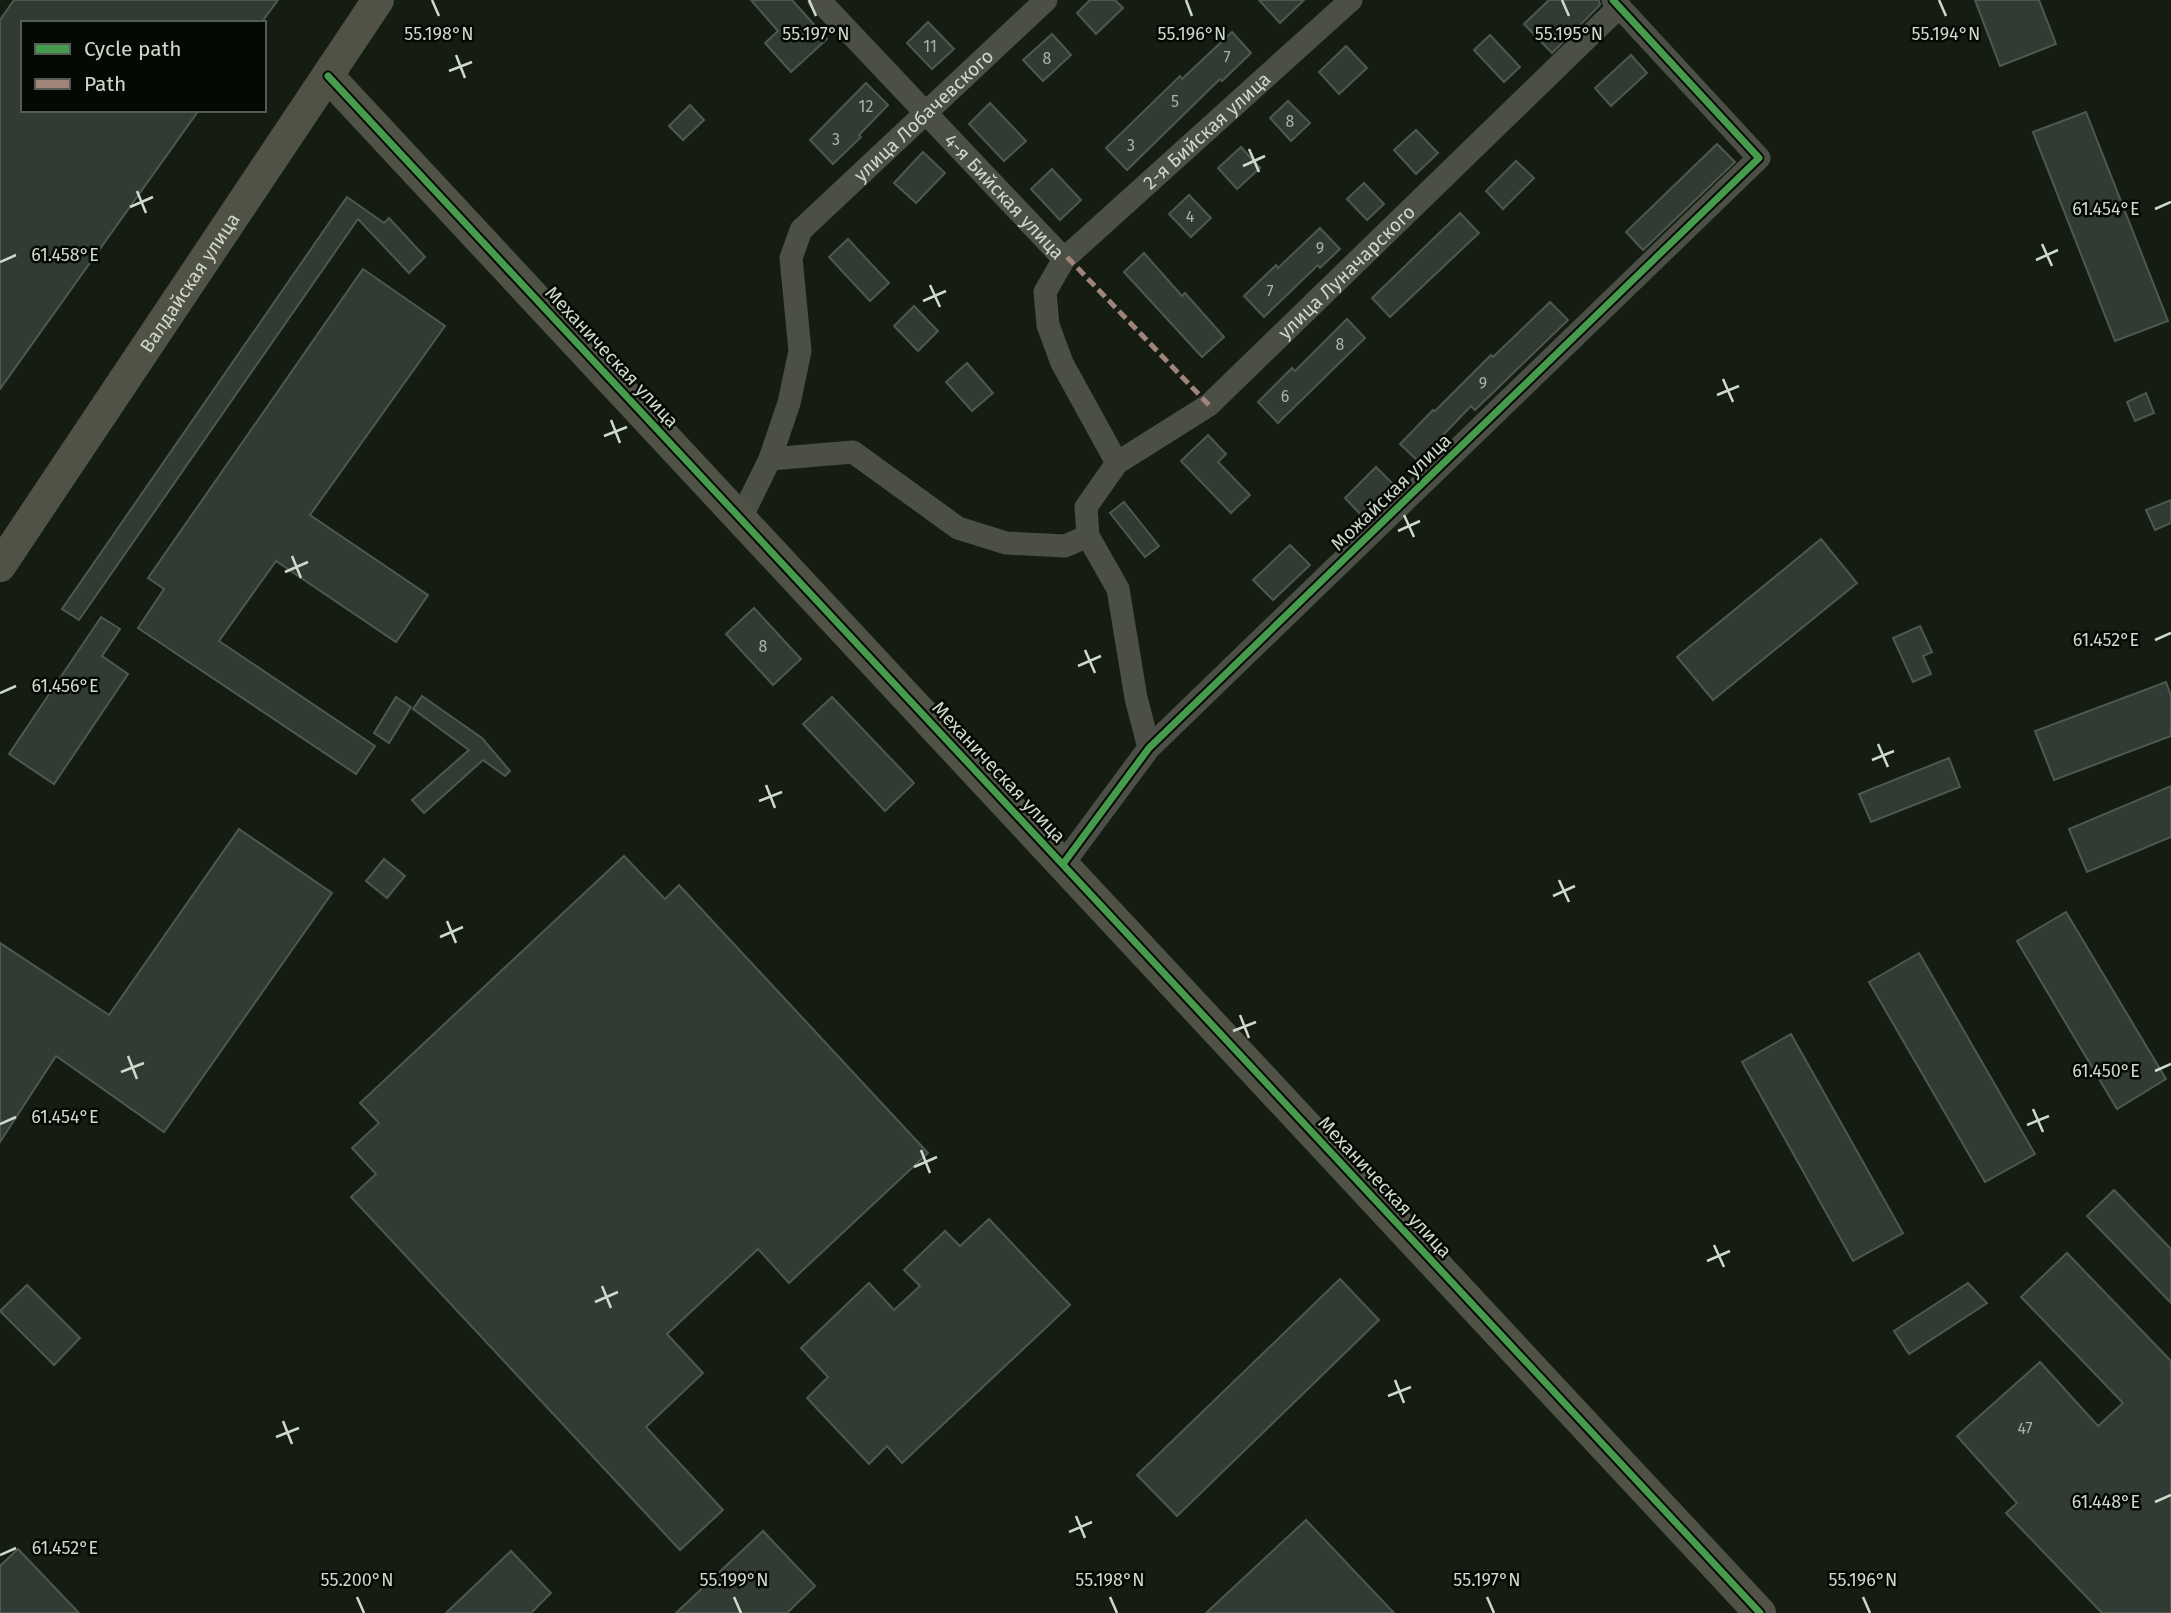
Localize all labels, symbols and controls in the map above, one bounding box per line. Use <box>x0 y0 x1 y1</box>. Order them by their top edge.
legend <box>21 21 266 112</box>
text: 55.198°N <box>404 23 474 45</box>
text: 55.197°N <box>782 23 850 45</box>
text: 55.196°N <box>1158 23 1226 45</box>
text: 55.195°N <box>1535 23 1603 45</box>
text: 55.194°N <box>1912 23 1980 45</box>
text: Cycle path <box>84 36 182 62</box>
house number: 11 <box>923 37 937 56</box>
street label: улица Лобачевского <box>849 44 998 186</box>
house number: 7 <box>1223 48 1231 67</box>
house number: 8 <box>1043 49 1052 68</box>
street label: 2-я Бийская улица <box>1138 67 1275 194</box>
text: Path <box>84 71 126 97</box>
house number: 5 <box>1171 92 1179 111</box>
house number: 12 <box>859 97 873 116</box>
house number: 8 <box>1286 112 1295 131</box>
street label: 4-я Бийская улица <box>940 129 1069 264</box>
house number: 3 <box>832 130 840 149</box>
house number: 3 <box>1127 136 1135 155</box>
text: 61.454°E <box>2072 198 2140 220</box>
street label: улица Луначарского <box>1273 200 1420 344</box>
house number: 4 <box>1186 207 1195 226</box>
street label: Валдайская улица <box>135 208 244 356</box>
house number: 9 <box>1316 239 1324 258</box>
text: 61.458°E <box>31 244 99 266</box>
street label: Механическая улица <box>540 281 684 433</box>
house number: 7 <box>1266 282 1274 301</box>
house number: 8 <box>1336 335 1345 354</box>
house number: 9 <box>1479 374 1487 393</box>
house number: 6 <box>1281 387 1289 406</box>
street label: Можайская улица <box>1326 429 1456 555</box>
text: 61.452°E <box>2073 629 2139 651</box>
house number: 8 <box>759 637 768 656</box>
text: 61.456°E <box>31 675 99 697</box>
street label: Механическая улица <box>927 696 1071 848</box>
text: 61.450°E <box>2072 1060 2140 1082</box>
text: 61.454°E <box>31 1106 99 1128</box>
street label: Механическая улица <box>1313 1111 1457 1263</box>
house number: 47 <box>2017 1419 2033 1438</box>
text: 61.448°E <box>2072 1491 2140 1513</box>
text: 61.452°E <box>32 1537 98 1559</box>
text: 55.200°N <box>321 1569 393 1591</box>
text: 55.199°N <box>700 1569 768 1591</box>
text: 55.198°N <box>1075 1569 1145 1591</box>
text: 55.197°N <box>1453 1569 1521 1591</box>
text: 55.196°N <box>1829 1569 1897 1591</box>

